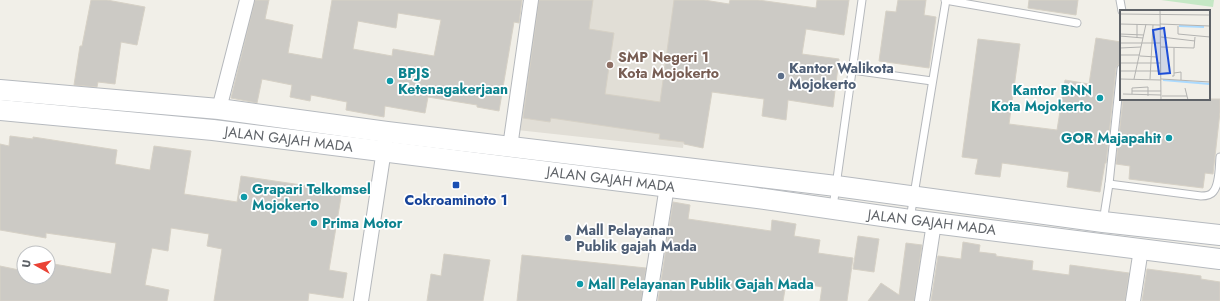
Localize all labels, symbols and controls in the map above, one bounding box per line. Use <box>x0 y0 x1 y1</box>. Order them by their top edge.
inset map <box>1120 10 1210 100</box>
place label: SMP Negeri 1 Kota Mojokerto <box>618 47 719 83</box>
place label: Kantor Walikota Mojokerto <box>789 58 894 94</box>
marker: SMP Negeri 1 Kota Mojokerto <box>605 60 615 70</box>
place label: BPJS Ketenagakerjaan <box>398 63 508 99</box>
marker: Kantor Walikota Mojokerto <box>776 71 786 81</box>
marker: BPJS Ketenagakerjaan <box>385 76 395 86</box>
place label: Kantor BNN Kota Mojokerto <box>991 80 1092 116</box>
marker: Kantor BNN Kota Mojokerto <box>1095 93 1105 103</box>
street label: JALAN GAJAH MADA <box>222 121 355 157</box>
place label: GOR Majapahit <box>1061 128 1162 148</box>
marker: GOR Majapahit <box>1164 133 1174 143</box>
street label: JALAN GAJAH MADA <box>544 161 677 197</box>
place label: Grapari Telkomsel Mojokerto <box>252 179 371 215</box>
marker: Cokroaminoto 1 <box>451 180 461 190</box>
place label: Cokroaminoto 1 <box>404 190 508 210</box>
marker: Grapari Telkomsel Mojokerto <box>239 192 249 202</box>
street label: JALAN GAJAH MADA <box>865 204 998 240</box>
place label: Prima Motor <box>322 213 403 233</box>
marker: Prima Motor <box>309 218 319 228</box>
place label: Mall Pelayanan Publik gajah Mada <box>576 220 697 256</box>
marker: Mall Pelayanan Publik gajah Mada <box>563 233 573 243</box>
north arrow <box>16 245 56 285</box>
text: U <box>18 259 35 269</box>
place label: Mall Pelayanan Publik Gajah Mada <box>588 274 814 294</box>
marker: Mall Pelayanan Publik Gajah Mada <box>575 279 585 289</box>

